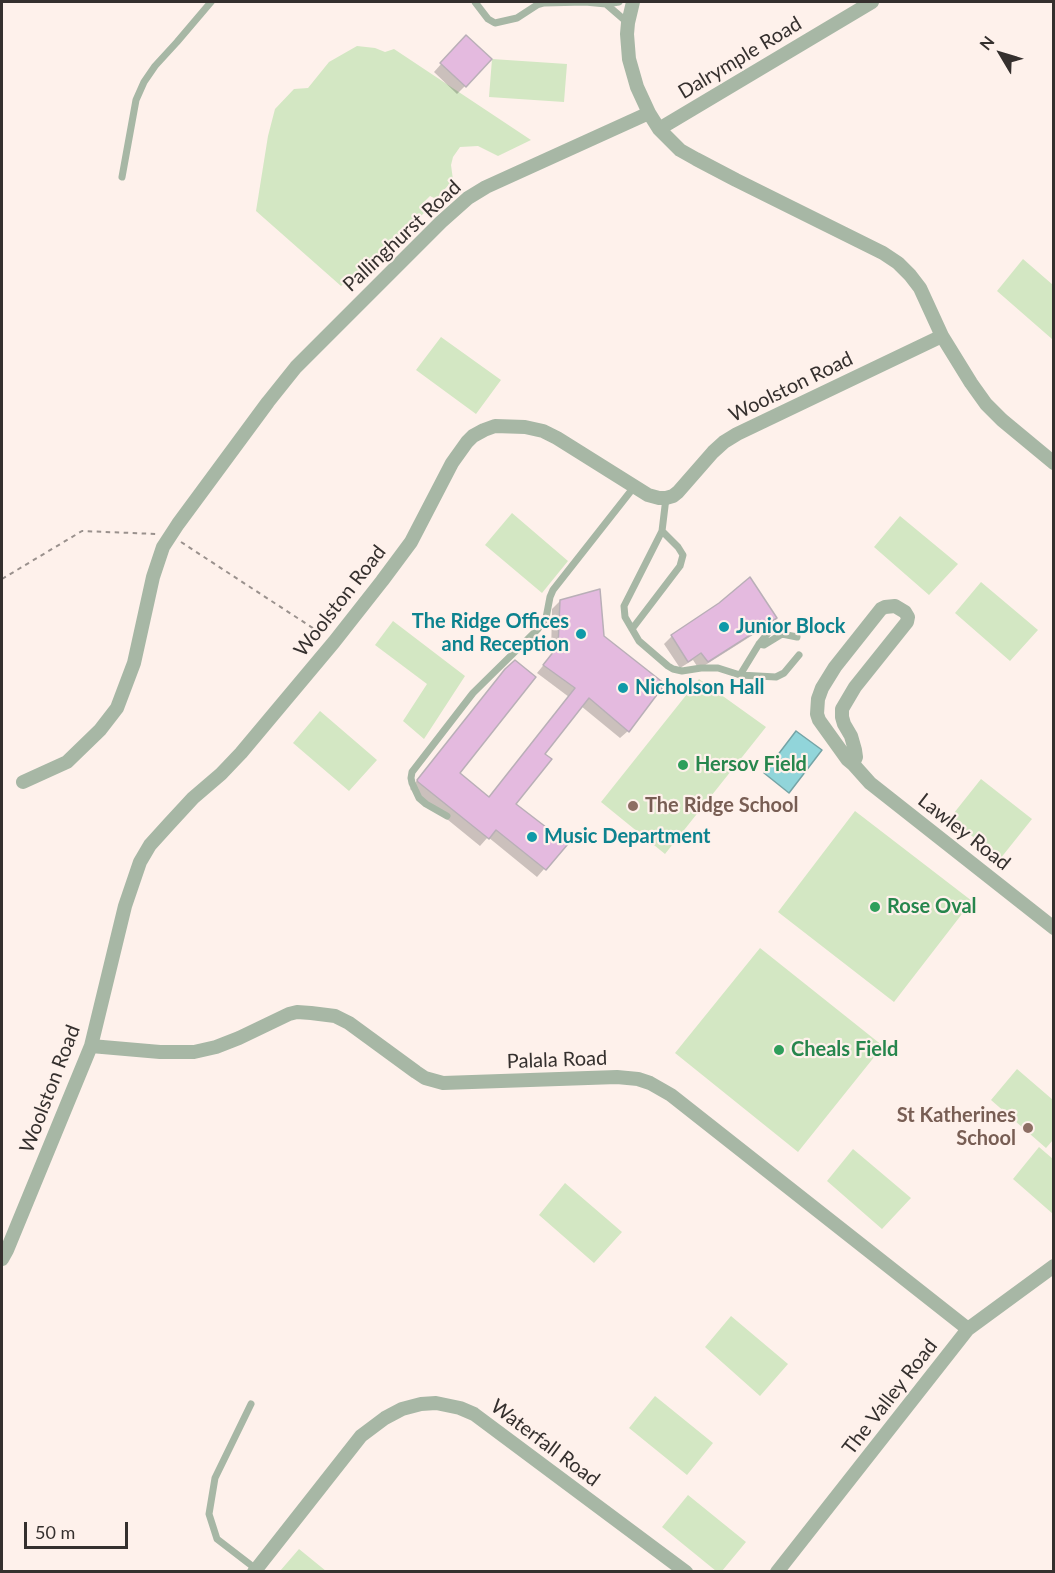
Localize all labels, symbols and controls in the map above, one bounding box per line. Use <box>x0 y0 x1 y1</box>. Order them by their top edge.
street label: Dalrymple Road <box>674 12 806 104</box>
north arrow <box>971 24 1031 84</box>
text: N <box>975 32 998 53</box>
street label: Pallinghurst Road <box>338 175 466 297</box>
street label: Woolston Road <box>725 347 857 427</box>
street label: Woolston Road <box>289 541 391 661</box>
place label: The Ridge Offices and Reception <box>412 610 569 657</box>
place label: Junior Block <box>736 615 846 639</box>
marker: Junior Block <box>717 620 731 634</box>
marker: The Ridge Offices and Reception <box>574 627 588 641</box>
place label: Nicholson Hall <box>635 676 764 700</box>
marker: Nicholson Hall <box>616 681 630 695</box>
place label: Hersov Field <box>695 753 807 777</box>
marker: Hersov Field <box>676 758 690 772</box>
street label: Lawley Road <box>913 788 1015 876</box>
place label: The Ridge School <box>645 794 799 818</box>
marker: The Ridge School <box>626 799 640 813</box>
place label: Music Department <box>544 825 711 849</box>
marker: Music Department <box>525 830 539 844</box>
place label: Rose Oval <box>887 895 977 919</box>
marker: Rose Oval <box>868 900 882 914</box>
street label: Woolston Road <box>15 1022 85 1156</box>
place label: Cheals Field <box>791 1038 898 1062</box>
marker: Cheals Field <box>772 1043 786 1057</box>
street label: Palala Road <box>506 1046 608 1074</box>
place label: St Katherines School <box>897 1104 1016 1151</box>
marker: St Katherines School <box>1021 1121 1035 1135</box>
street label: The Valley Road <box>837 1334 943 1460</box>
street label: Waterfall Road <box>486 1394 604 1492</box>
scale bar <box>27 1510 130 1548</box>
text: 50 m <box>35 1521 75 1543</box>

